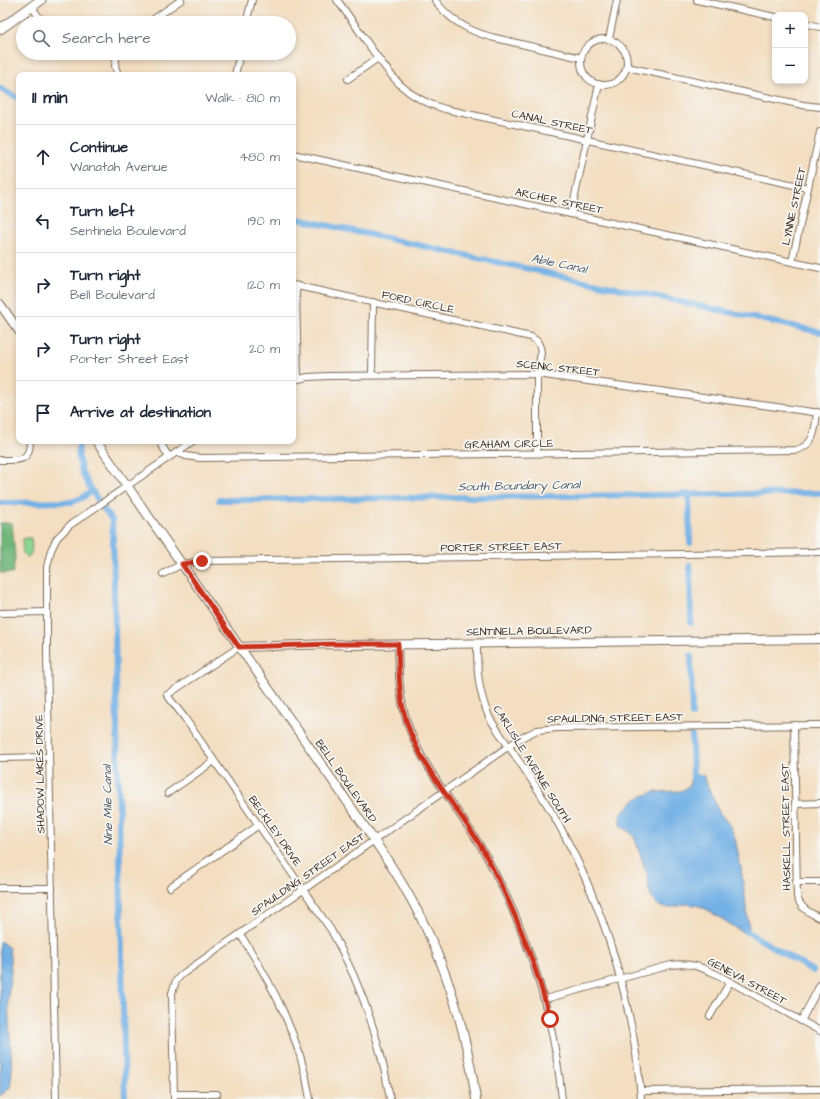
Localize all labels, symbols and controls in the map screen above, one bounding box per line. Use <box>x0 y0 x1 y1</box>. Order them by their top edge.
map controls <box>772 12 808 84</box>
button: + <box>772 12 808 48</box>
search box <box>16 16 296 60</box>
icon: search <box>30 27 52 49</box>
text: Search here <box>62 28 151 49</box>
button: − <box>772 48 808 84</box>
text: 11 min <box>32 86 67 110</box>
text: Walk · 810 m <box>205 89 280 107</box>
street label: CANAL STREET <box>510 106 594 138</box>
text: Continue <box>70 137 128 158</box>
icon: ahead <box>32 146 54 168</box>
text: 480 m <box>239 148 280 166</box>
text: Wanatah Avenue <box>70 158 168 176</box>
street label: LYNNE STREET <box>778 165 810 247</box>
street label: ARCHER STREET <box>514 184 605 218</box>
text: Turn left <box>70 201 134 222</box>
icon: left <box>32 210 54 232</box>
text: 190 m <box>247 212 280 230</box>
text: Sentinela Boulevard <box>70 222 186 240</box>
water label: Able Canal <box>530 250 590 279</box>
text: Turn right <box>70 265 141 286</box>
icon: right <box>32 274 54 296</box>
text: 120 m <box>247 276 280 294</box>
text: Bell Boulevard <box>70 286 155 304</box>
street label: FORD CIRCLE <box>380 287 456 317</box>
text: Turn right <box>70 329 141 350</box>
icon: right <box>32 338 54 360</box>
text: 20 m <box>249 340 280 358</box>
text: Porter Street East <box>70 350 189 368</box>
street label: SCENIC STREET <box>516 356 601 380</box>
icon: arrive <box>32 402 54 424</box>
text: Arrive at destination <box>70 402 211 423</box>
street label: GRAHAM CIRCLE <box>464 436 554 452</box>
water label: South Boundary Canal <box>458 476 582 496</box>
street label: PORTER STREET EAST <box>440 538 562 556</box>
route end <box>193 552 211 570</box>
street label: SENTINELA BOULEVARD <box>466 622 592 640</box>
street label: CARLISLE AVENUE SOUTH <box>490 702 575 826</box>
street label: SPAULDING STREET EAST <box>547 709 683 727</box>
street label: SHADOW LAKES DRIVE <box>31 714 49 834</box>
street label: BELL BOULEVARD <box>312 736 380 826</box>
water label: Nine Mile Canal <box>99 763 117 845</box>
street label: HASKELL STREET EAST <box>777 763 795 891</box>
street label: BECKLEY DRIVE <box>245 793 305 870</box>
street label: SPAULDING STREET EAST <box>248 829 368 919</box>
street label: GENEVA STREET <box>705 954 789 1008</box>
route start <box>541 1010 559 1028</box>

